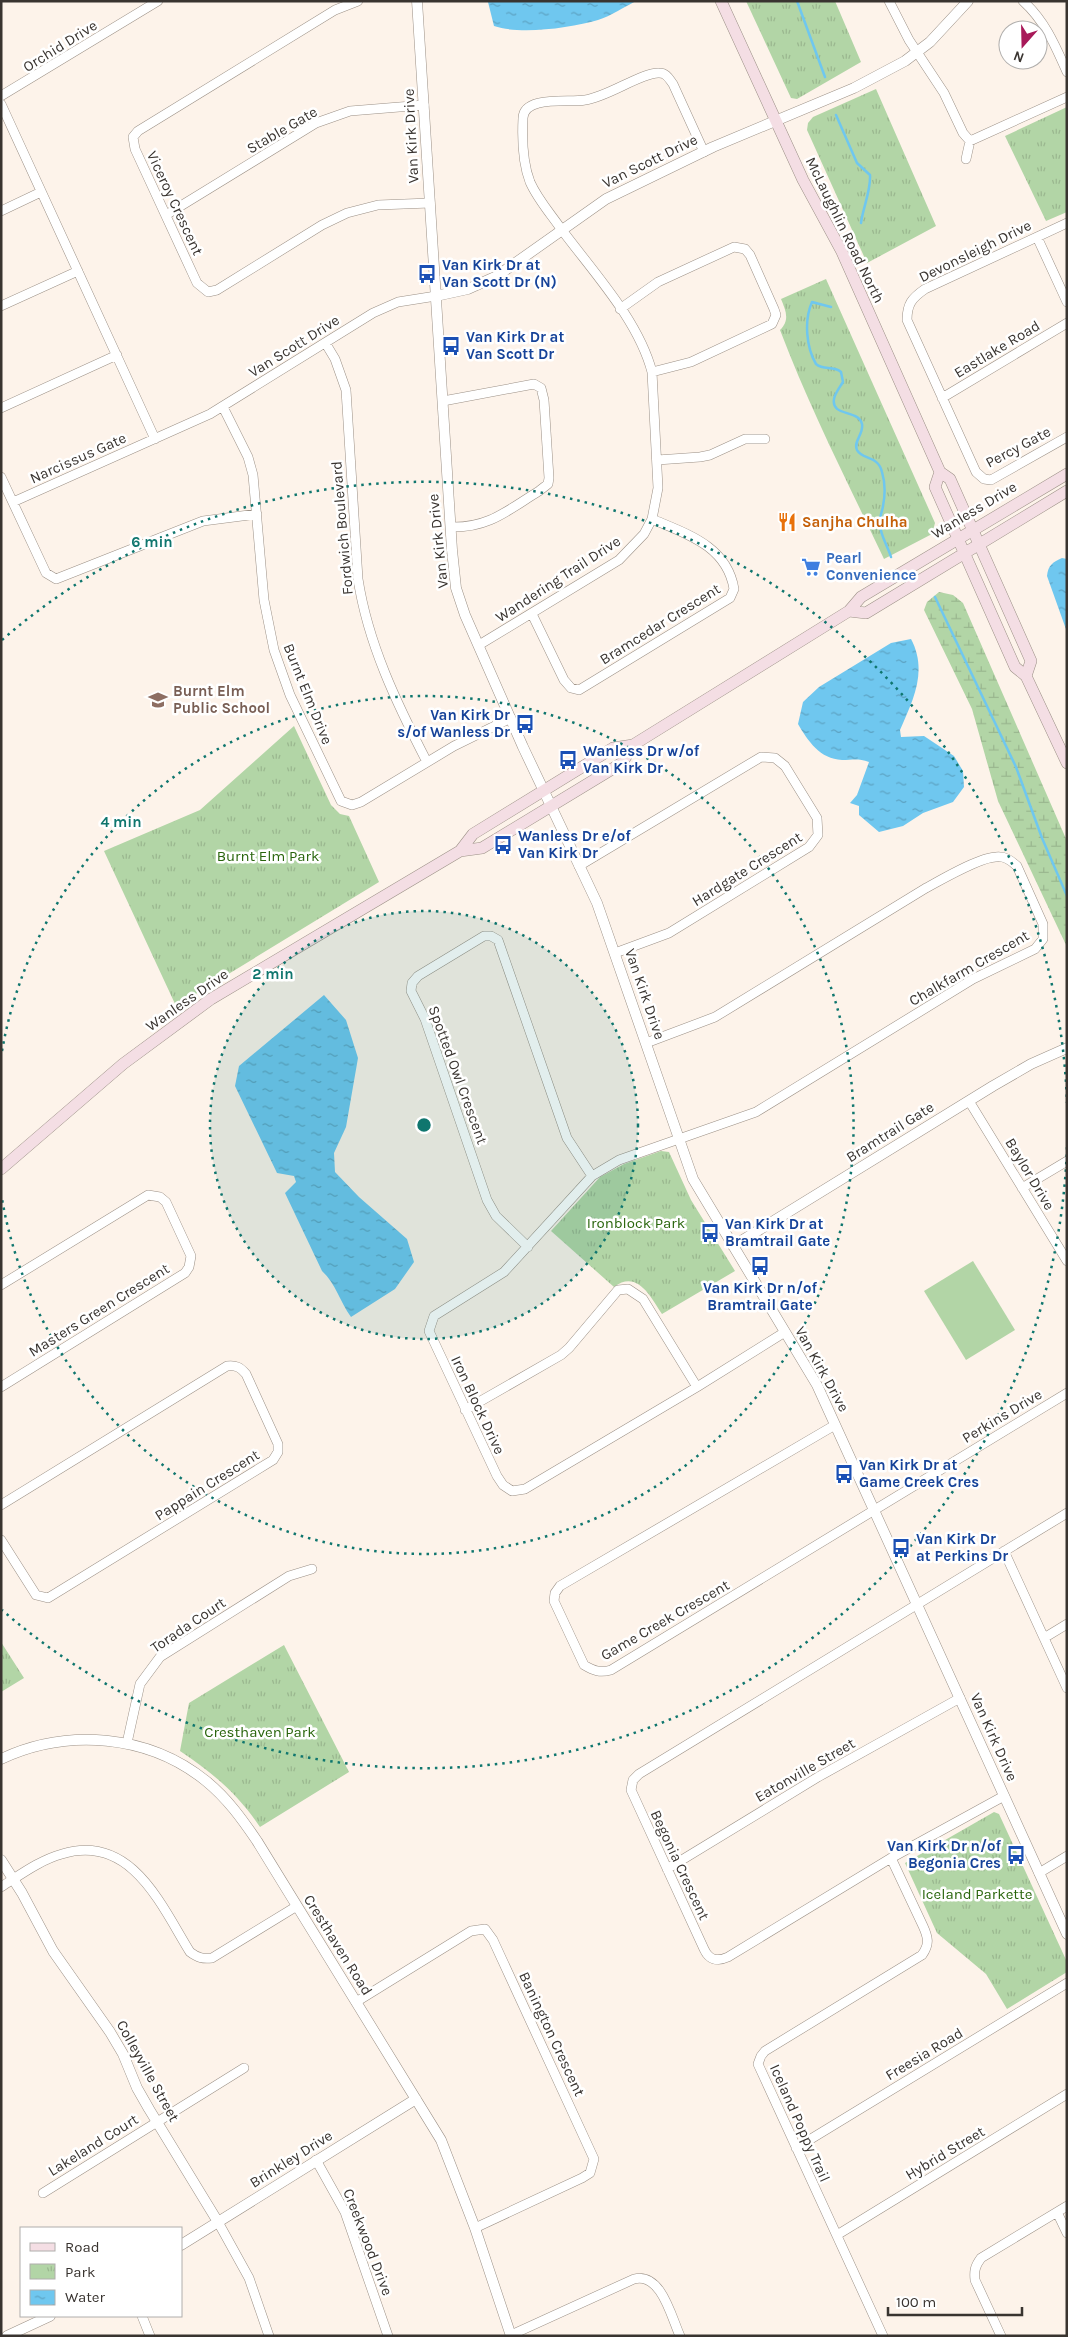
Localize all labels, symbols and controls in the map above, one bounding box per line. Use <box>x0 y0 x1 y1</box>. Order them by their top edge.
street label: Orchid Drive <box>20 16 100 76</box>
north arrow <box>998 20 1048 70</box>
text: N <box>1011 47 1026 66</box>
street label: Van Kirk Drive <box>400 88 422 184</box>
street label: Stable Gate <box>243 103 321 157</box>
street label: Van Scott Drive <box>599 130 701 192</box>
street label: Viceroy Crescent <box>143 148 207 258</box>
street label: McLaughlin Road North <box>802 154 888 306</box>
street label: Devonsleigh Drive <box>916 216 1034 286</box>
place label: Van Kirk Dr at Van Scott Dr (N) <box>442 256 557 291</box>
bus stop icon: Van Kirk Dr at Van Scott Dr (N) <box>416 263 438 285</box>
street label: Van Scott Drive <box>245 311 343 381</box>
street label: Eastlake Road <box>951 316 1043 382</box>
place label: Van Kirk Dr at Van Scott Dr <box>466 328 564 363</box>
bus stop icon: Van Kirk Dr at Van Scott Dr <box>440 335 462 357</box>
street label: Percy Gate <box>982 422 1054 472</box>
street label: Narcissus Gate <box>27 429 129 487</box>
street label: Fordwich Boulevard <box>327 460 357 596</box>
street label: Wanless Drive <box>928 477 1020 543</box>
street label: Van Kirk Drive <box>424 493 452 589</box>
restaurant icon: Sanjha Chulha <box>776 511 798 533</box>
place label: Sanjha Chulha <box>802 513 908 531</box>
street label: Wandering Trail Drive <box>492 532 624 626</box>
text: 6 min <box>131 533 173 551</box>
place label: Pearl Convenience <box>826 549 917 584</box>
supermarket icon: Pearl Convenience <box>800 556 822 578</box>
street label: Bramcedar Crescent <box>596 579 724 668</box>
street label: Burnt Elm Drive <box>280 641 336 747</box>
place label: Burnt Elm Public School <box>173 682 270 717</box>
school or university icon: Burnt Elm Public School <box>147 689 169 711</box>
place label: Van Kirk Dr s/of Wanless Dr <box>397 706 510 741</box>
bus stop icon: Van Kirk Dr s/of Wanless Dr <box>514 713 536 735</box>
place label: Wanless Dr w/of Van Kirk Dr <box>583 742 700 777</box>
bus stop icon: Wanless Dr w/of Van Kirk Dr <box>557 749 579 771</box>
text: 4 min <box>100 813 142 831</box>
place label: Wanless Dr e/of Van Kirk Dr <box>518 827 631 862</box>
street label: Hardgate Crescent <box>689 828 806 910</box>
bus stop icon: Wanless Dr e/of Van Kirk Dr <box>492 834 514 856</box>
park label: Burnt Elm Park <box>217 847 319 865</box>
street label: Chalkfarm Crescent <box>906 926 1033 1010</box>
street label: Van Kirk Drive <box>621 946 669 1042</box>
street label: Wanless Drive <box>142 965 232 1035</box>
text: 2 min <box>252 965 294 983</box>
street label: Spotted Owl Crescent <box>425 1003 492 1147</box>
street label: Bramtrail Gate <box>843 1098 937 1166</box>
centre of rings <box>415 1116 433 1134</box>
street label: Baylor Drive <box>1001 1135 1059 1213</box>
park label: Ironblock Park <box>587 1214 685 1232</box>
place label: Van Kirk Dr at Bramtrail Gate <box>725 1215 830 1250</box>
bus stop icon: Van Kirk Dr at Bramtrail Gate <box>699 1222 721 1244</box>
bus stop icon: Van Kirk Dr n/of Bramtrail Gate <box>749 1255 771 1277</box>
street label: Masters Green Crescent <box>25 1259 173 1361</box>
place label: Van Kirk Dr n/of Bramtrail Gate <box>703 1279 817 1314</box>
street label: Van Kirk Drive <box>791 1323 853 1415</box>
street label: Iron Block Drive <box>447 1353 509 1457</box>
street label: Perkins Drive <box>959 1385 1045 1447</box>
street label: Pappain Crescent <box>151 1445 263 1524</box>
place label: Van Kirk Dr at Game Creek Cres <box>859 1456 979 1491</box>
bus stop icon: Van Kirk Dr at Game Creek Cres <box>833 1463 855 1485</box>
place label: Van Kirk Dr at Perkins Dr <box>916 1530 1008 1565</box>
bus stop icon: Van Kirk Dr at Perkins Dr <box>890 1537 912 1559</box>
street label: Game Creek Crescent <box>597 1576 733 1664</box>
street label: Torada Court <box>147 1593 229 1657</box>
street label: Van Kirk Drive <box>966 1690 1022 1784</box>
park label: Cresthaven Park <box>204 1723 316 1741</box>
street label: Eatonville Street <box>752 1734 858 1806</box>
street label: Begonia Crescent <box>647 1807 714 1923</box>
place label: Van Kirk Dr n/of Begonia Cres <box>887 1837 1001 1872</box>
bus stop icon: Van Kirk Dr n/of Begonia Cres <box>1005 1844 1027 1866</box>
park label: Iceland Parkette <box>922 1885 1032 1903</box>
street label: Cresthaven Road <box>300 1891 376 1999</box>
street label: Banington Crescent <box>515 1969 589 2099</box>
street label: Colleyville Street <box>113 2017 184 2125</box>
street label: Freesia Road <box>882 2024 966 2084</box>
street label: Iceland Poppy Trail <box>766 2061 834 2185</box>
street label: Lakeland Court <box>45 2110 142 2180</box>
street label: Hybrid Street <box>902 2122 988 2184</box>
street label: Brinkley Drive <box>246 2126 336 2192</box>
street label: Creekwood Drive <box>339 2186 397 2298</box>
legend <box>20 2227 182 2317</box>
text: Road <box>65 2238 100 2256</box>
text: Park <box>65 2263 95 2281</box>
scale bar <box>888 2284 1022 2316</box>
text: Water <box>65 2288 106 2306</box>
text: 100 m <box>896 2293 936 2311</box>

